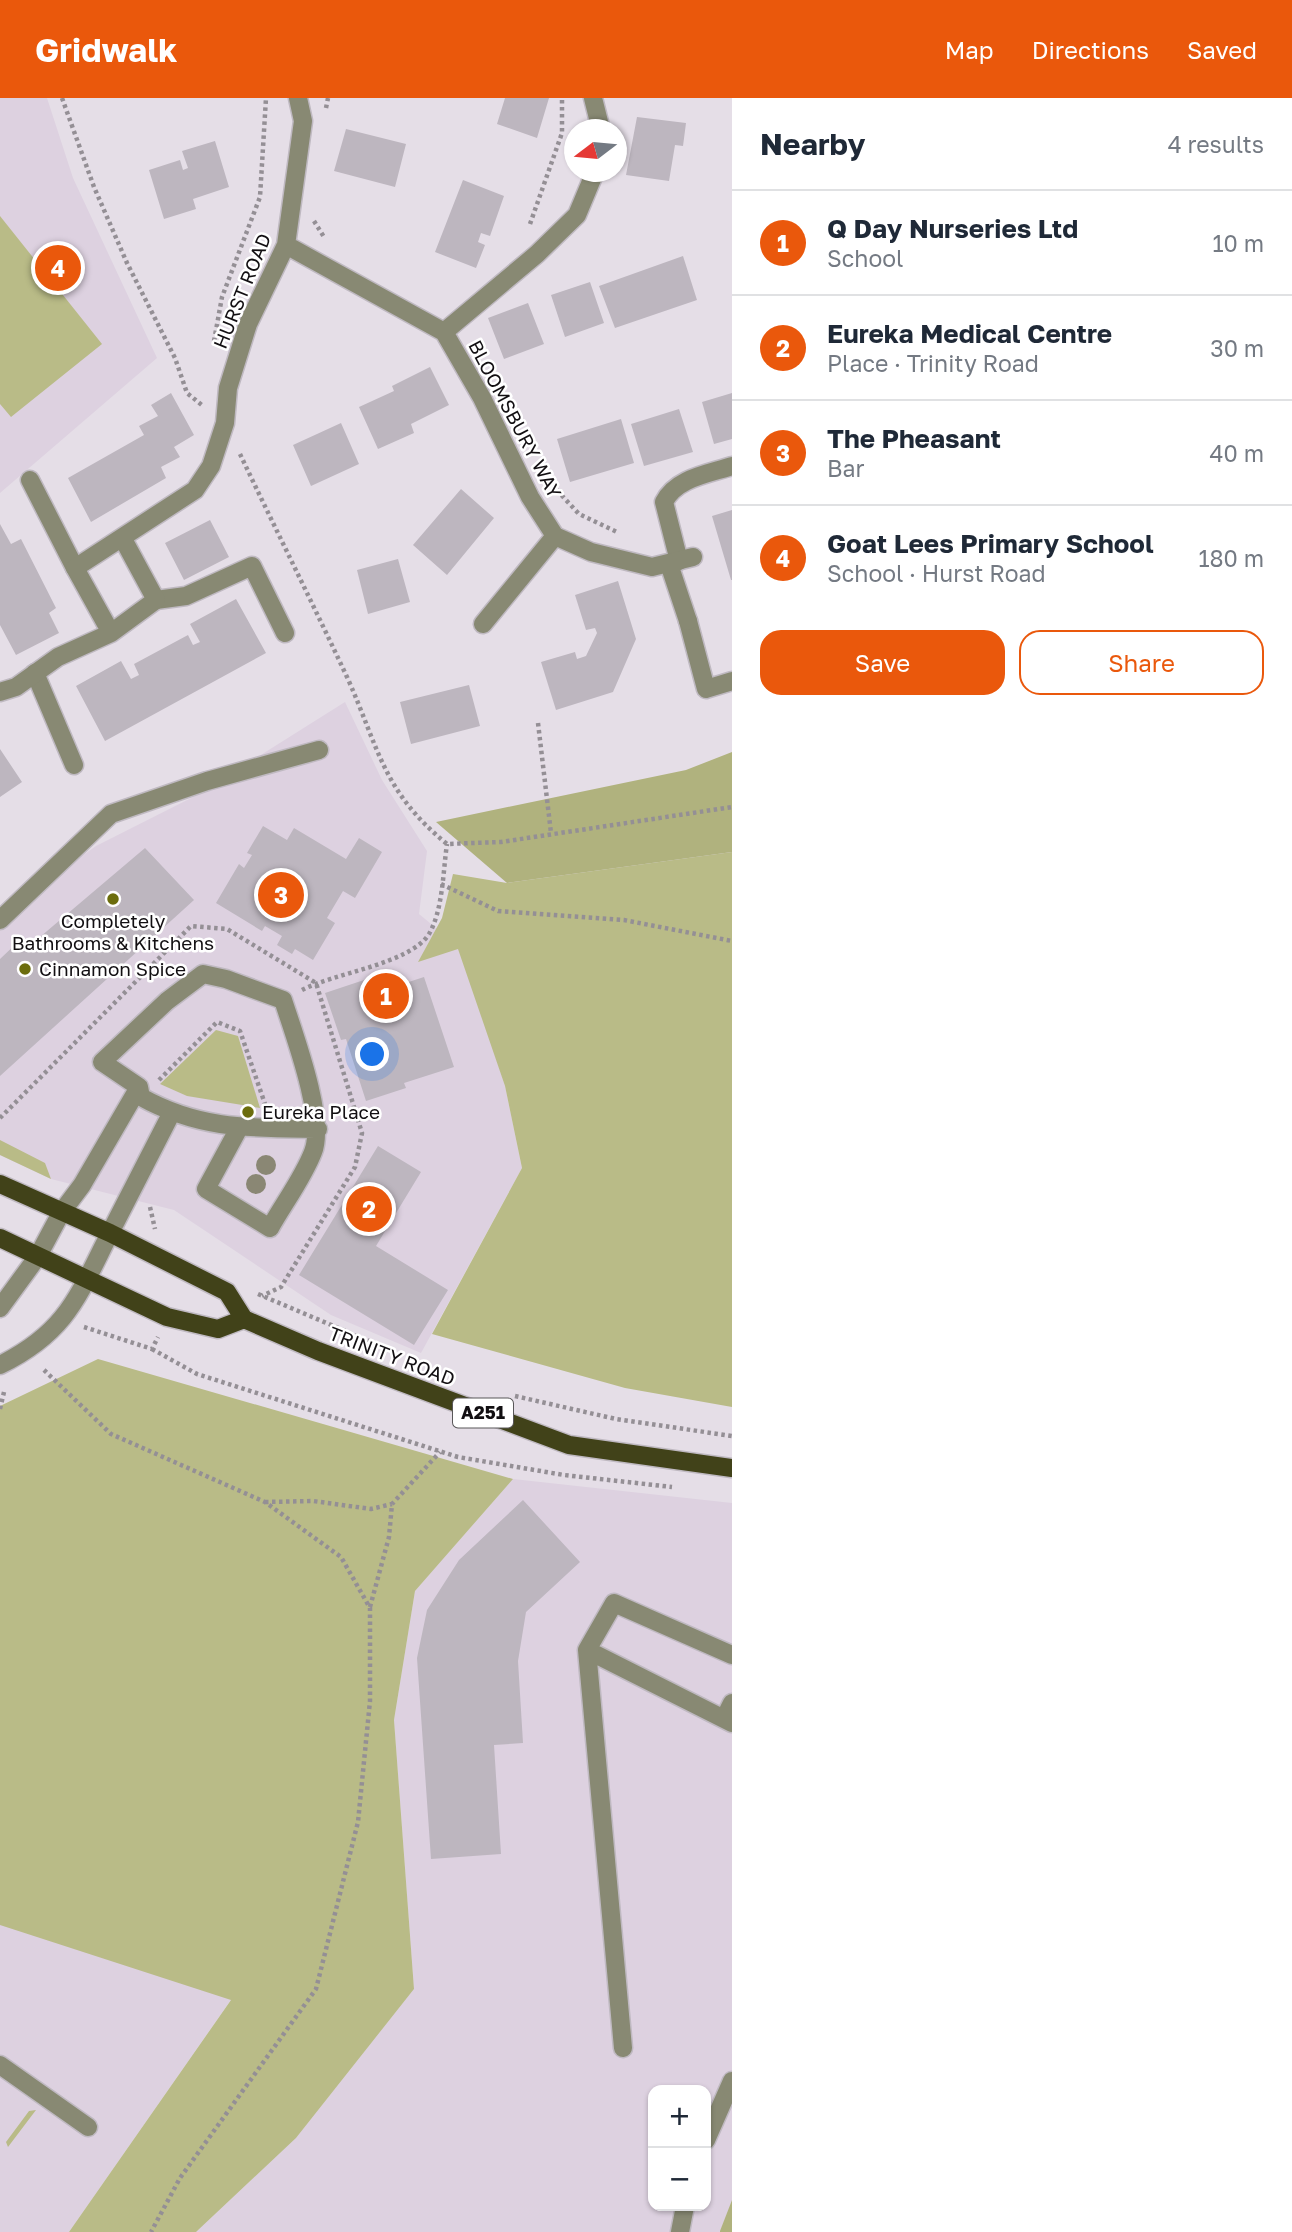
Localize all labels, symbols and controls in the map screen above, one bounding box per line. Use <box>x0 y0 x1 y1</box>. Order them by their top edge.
text: Gridwalk <box>35 30 177 69</box>
text: Map <box>945 35 994 64</box>
text: Directions <box>1032 35 1149 64</box>
text: Saved <box>1187 35 1257 64</box>
north arrow <box>564 119 627 182</box>
text: Nearby <box>760 126 865 162</box>
text: 4 results <box>1168 130 1264 158</box>
text: Q Day Nurseries Ltd <box>827 213 1078 244</box>
text: 1 <box>777 229 789 257</box>
text: 10 m <box>1212 229 1264 257</box>
street label: HURST ROAD <box>208 230 275 352</box>
pin: 4 <box>35 242 81 294</box>
text: School <box>827 244 903 272</box>
text: Eureka Medical Centre <box>827 318 1112 349</box>
text: 2 <box>776 334 790 362</box>
text: 30 m <box>1210 334 1264 362</box>
street label: BLOOMSBURY WAY <box>464 336 567 502</box>
text: Place · Trinity Road <box>827 349 1039 377</box>
text: The Pheasant <box>827 423 1001 454</box>
text: 3 <box>776 439 790 467</box>
text: 40 m <box>1210 439 1264 467</box>
text: Bar <box>827 454 864 482</box>
text: Goat Lees Primary School <box>827 528 1154 559</box>
text: 4 <box>776 544 790 572</box>
text: 180 m <box>1198 544 1264 572</box>
text: School · Hurst Road <box>827 559 1046 587</box>
button: Save <box>760 630 1005 695</box>
button: Share <box>1019 630 1264 695</box>
pin: 3 <box>258 869 304 921</box>
marker: Completely Bathrooms & Kitchens <box>105 891 121 907</box>
place label: Completely Bathrooms & Kitchens <box>12 909 214 954</box>
place label: Cinnamon Spice <box>39 957 186 980</box>
marker: Cinnamon Spice <box>17 961 33 977</box>
pin: 1 <box>363 970 409 1022</box>
your location <box>355 1037 389 1071</box>
place label: Eureka Place <box>262 1100 380 1123</box>
marker: Eureka Place <box>240 1104 256 1120</box>
pin: 2 <box>346 1183 392 1235</box>
street label: TRINITY ROAD <box>326 1321 458 1390</box>
road number: A251 <box>453 1398 513 1428</box>
map controls <box>648 2085 711 2211</box>
button: + <box>648 2085 711 2148</box>
button: − <box>648 2148 711 2211</box>

